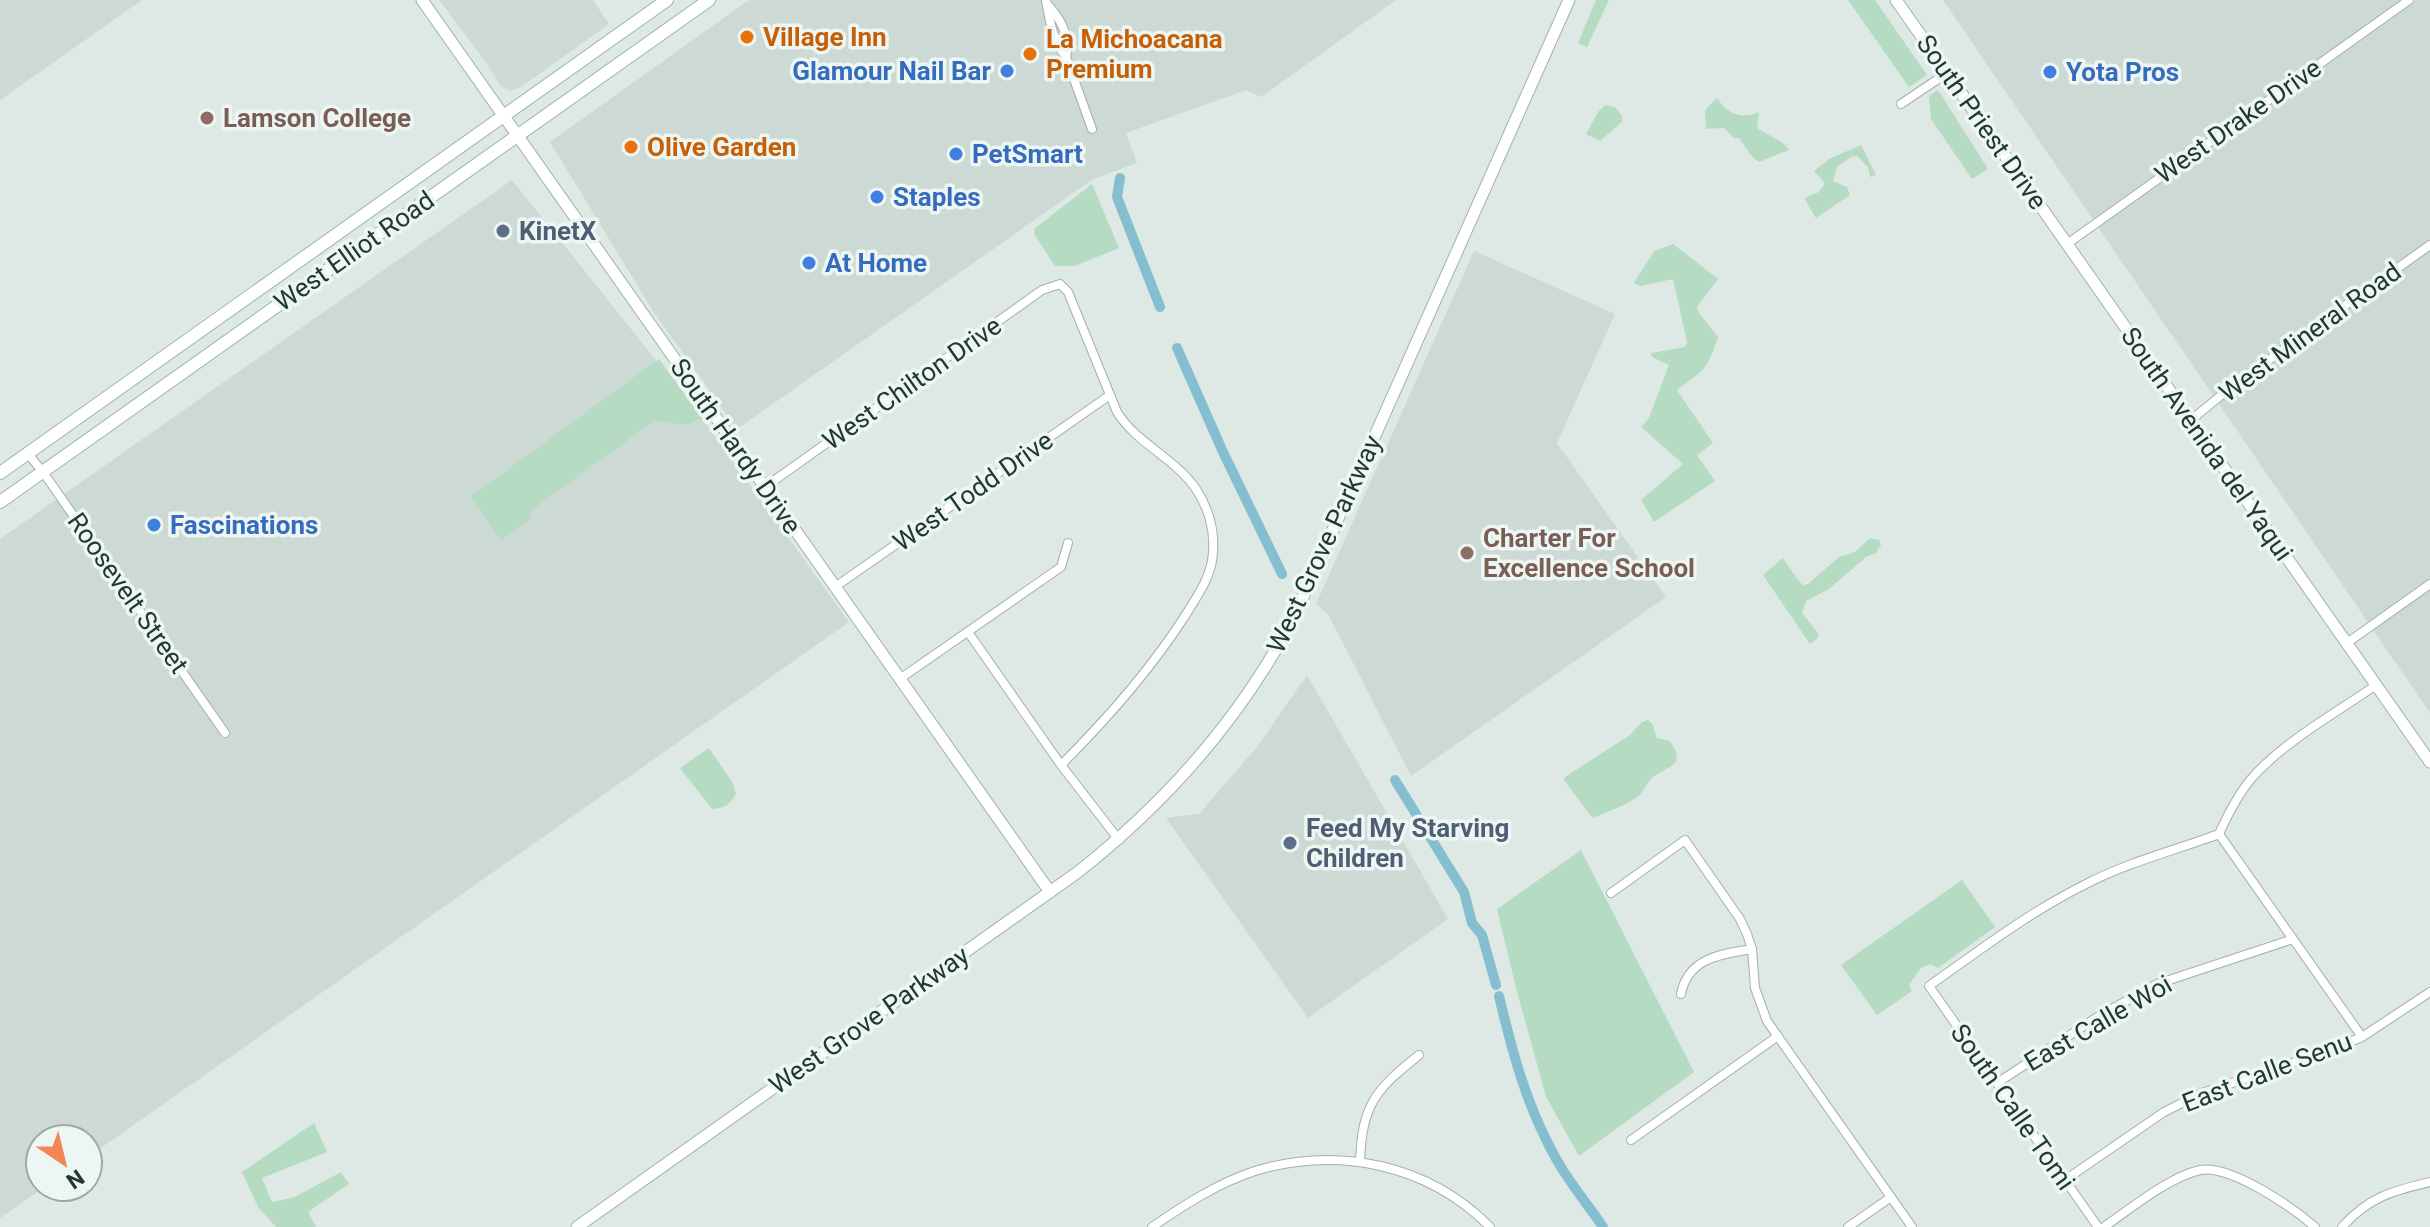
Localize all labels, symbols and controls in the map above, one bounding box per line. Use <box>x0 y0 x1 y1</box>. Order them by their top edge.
place label: Village Inn <box>763 22 887 52</box>
place label: La Michoacana Premium <box>1046 24 1223 84</box>
marker: Village Inn <box>738 28 756 46</box>
street label: South Priest Drive <box>1911 29 2053 215</box>
marker: La Michoacana Premium <box>1021 45 1039 63</box>
street label: West Drake Drive <box>2149 53 2327 189</box>
place label: Glamour Nail Bar <box>792 56 991 86</box>
place label: Yota Pros <box>2066 57 2179 87</box>
marker: Glamour Nail Bar <box>998 62 1016 80</box>
marker: Yota Pros <box>2041 63 2059 81</box>
place label: Lamson College <box>223 103 411 133</box>
marker: Lamson College <box>198 109 216 127</box>
place label: Olive Garden <box>647 132 796 162</box>
marker: Olive Garden <box>622 138 640 156</box>
place label: PetSmart <box>972 139 1083 169</box>
marker: PetSmart <box>947 145 965 163</box>
place label: Staples <box>893 182 981 212</box>
street label: West Elliot Road <box>268 185 440 317</box>
marker: Staples <box>868 188 886 206</box>
place label: KinetX <box>519 216 597 246</box>
marker: KinetX <box>494 222 512 240</box>
place label: At Home <box>825 248 927 278</box>
marker: At Home <box>800 254 818 272</box>
street label: West Mineral Road <box>2213 256 2407 408</box>
street label: West Chilton Drive <box>817 310 1007 456</box>
street label: South Avenida del Yaqui <box>2115 322 2299 566</box>
street label: South Hardy Drive <box>664 353 808 539</box>
street label: West Todd Drive <box>888 425 1058 557</box>
street label: West Grove Parkway <box>1260 430 1388 658</box>
street label: Roosevelt Street <box>62 507 194 679</box>
place label: Fascinations <box>170 510 318 540</box>
marker: Fascinations <box>145 516 163 534</box>
place label: Charter For Excellence School <box>1483 523 1695 583</box>
marker: Charter For Excellence School <box>1458 544 1476 562</box>
place label: Feed My Starving Children <box>1306 813 1509 873</box>
marker: Feed My Starving Children <box>1281 834 1299 852</box>
street label: West Grove Parkway <box>763 940 975 1100</box>
street label: East Calle Woi <box>2019 969 2177 1077</box>
street label: South Calle Tomi <box>1945 1018 2081 1196</box>
street label: East Calle Senu <box>2178 1026 2356 1118</box>
north arrow <box>24 1123 104 1203</box>
text: N <box>62 1164 89 1194</box>

